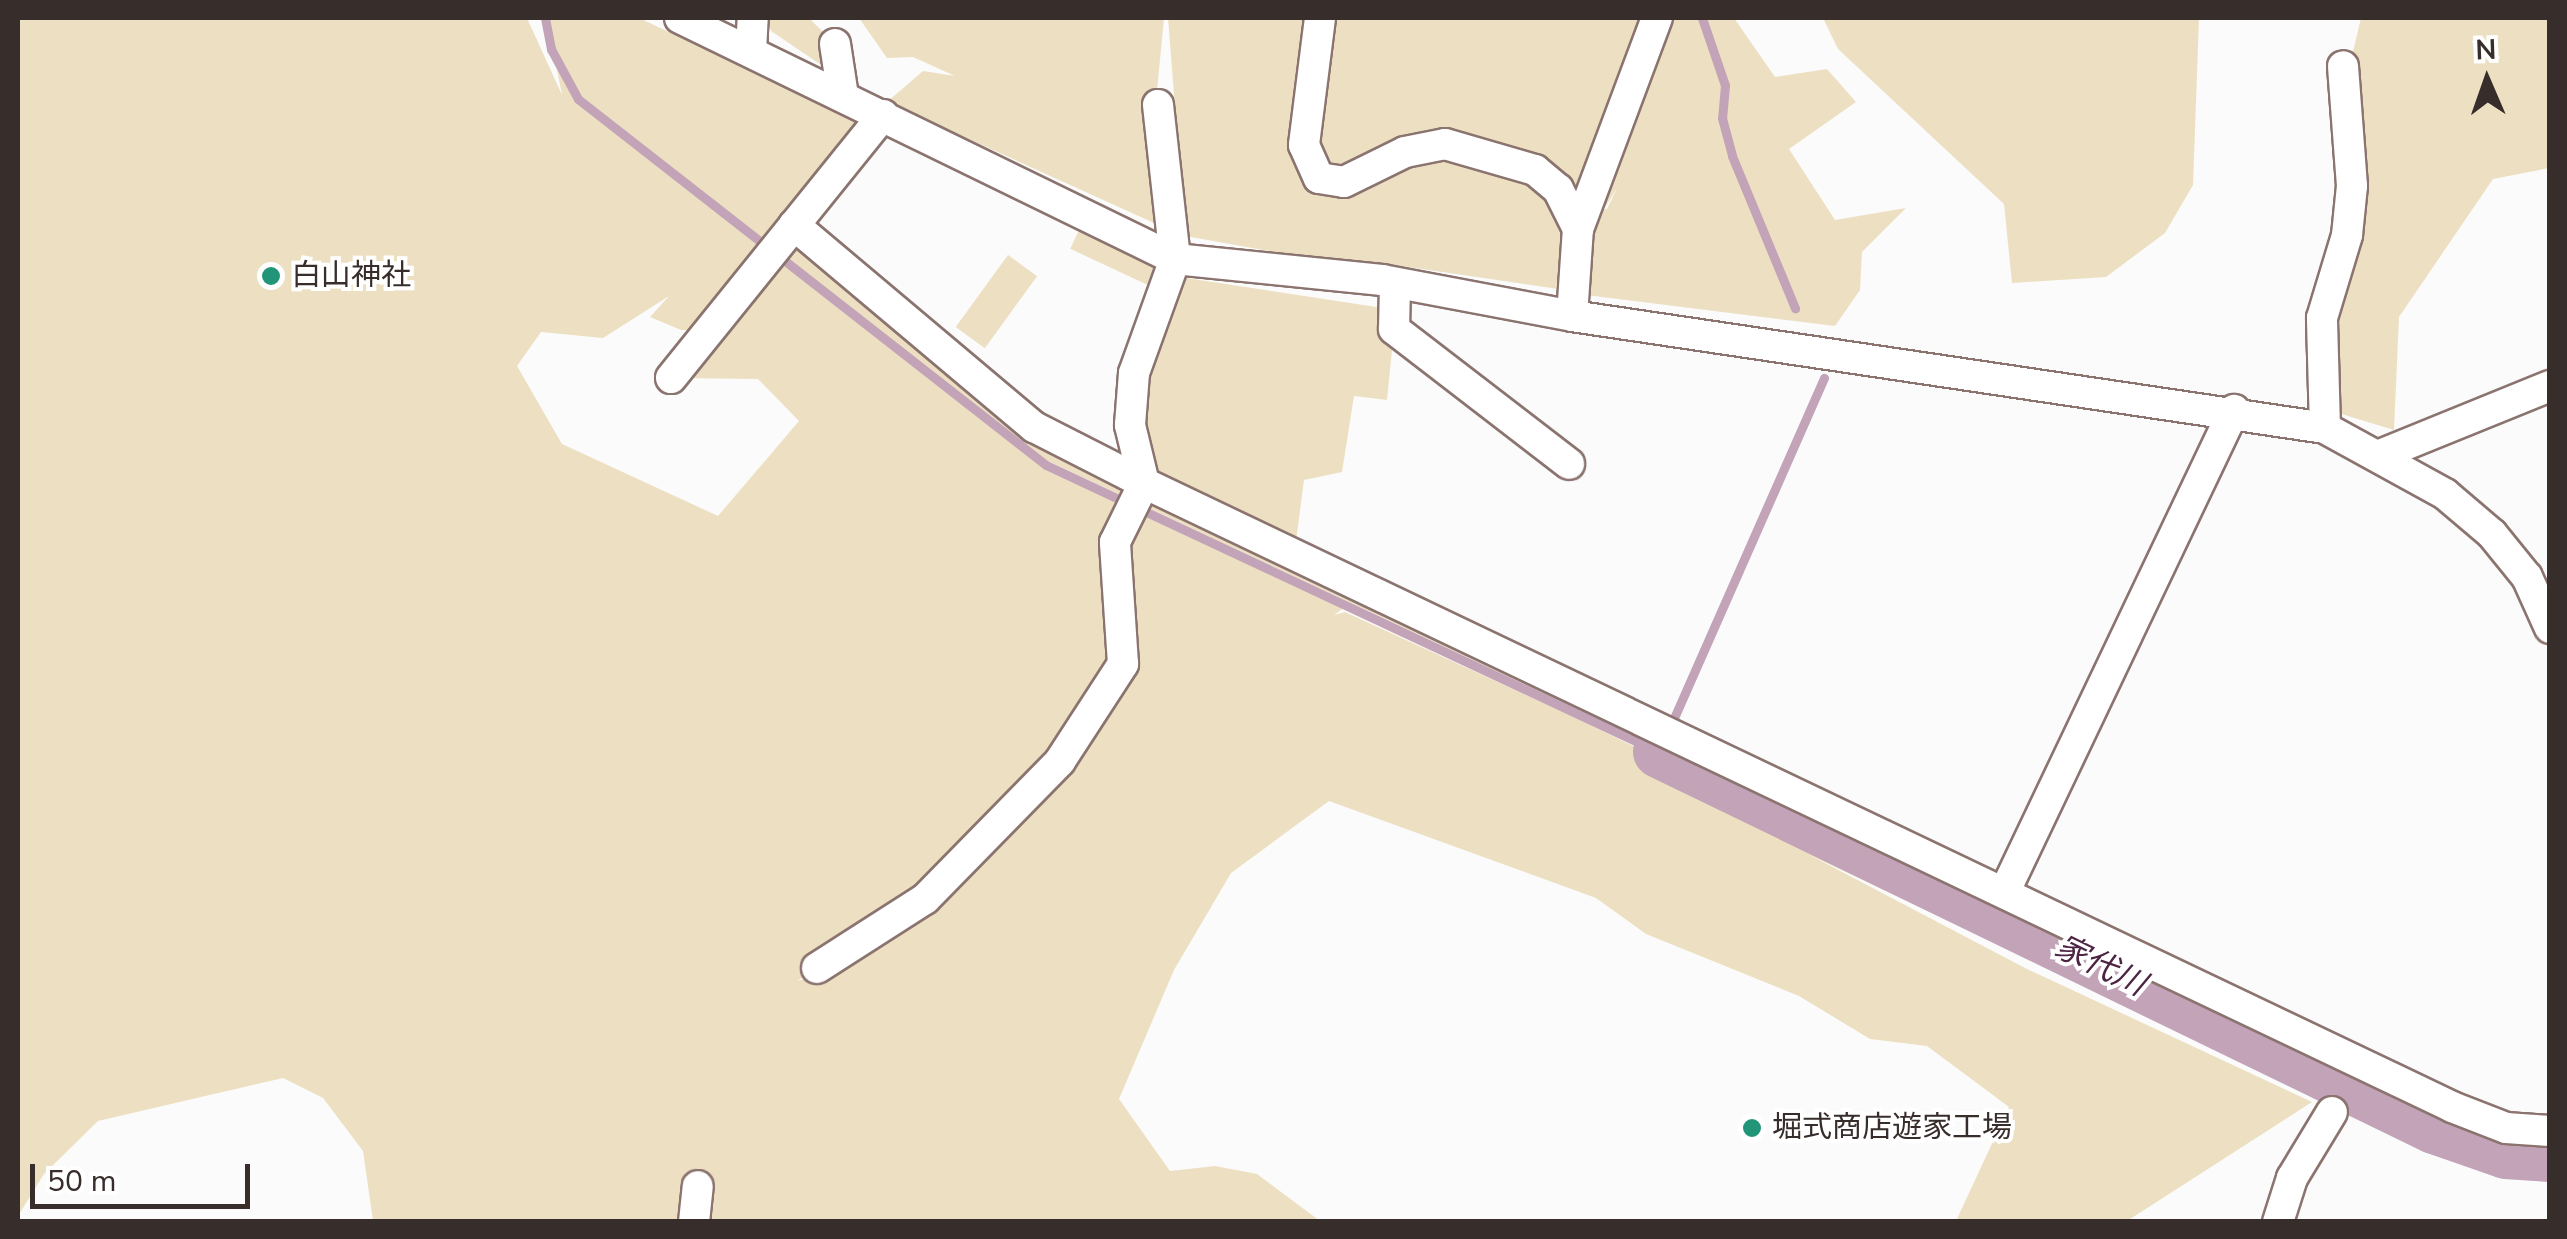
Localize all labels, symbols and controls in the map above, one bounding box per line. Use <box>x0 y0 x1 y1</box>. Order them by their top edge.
north arrow <box>2437 30 2537 130</box>
text: N <box>2475 31 2497 69</box>
place label: 白山神社 <box>291 258 411 294</box>
marker: 白山神社 <box>260 265 282 287</box>
water label: 家代川 <box>2048 928 2152 1004</box>
place label: 堀式商店遊家工場 <box>1772 1110 2012 1146</box>
marker: 堀式商店遊家工場 <box>1741 1117 1763 1139</box>
scale bar <box>35 1144 255 1206</box>
text: 50 m <box>47 1161 116 1202</box>

